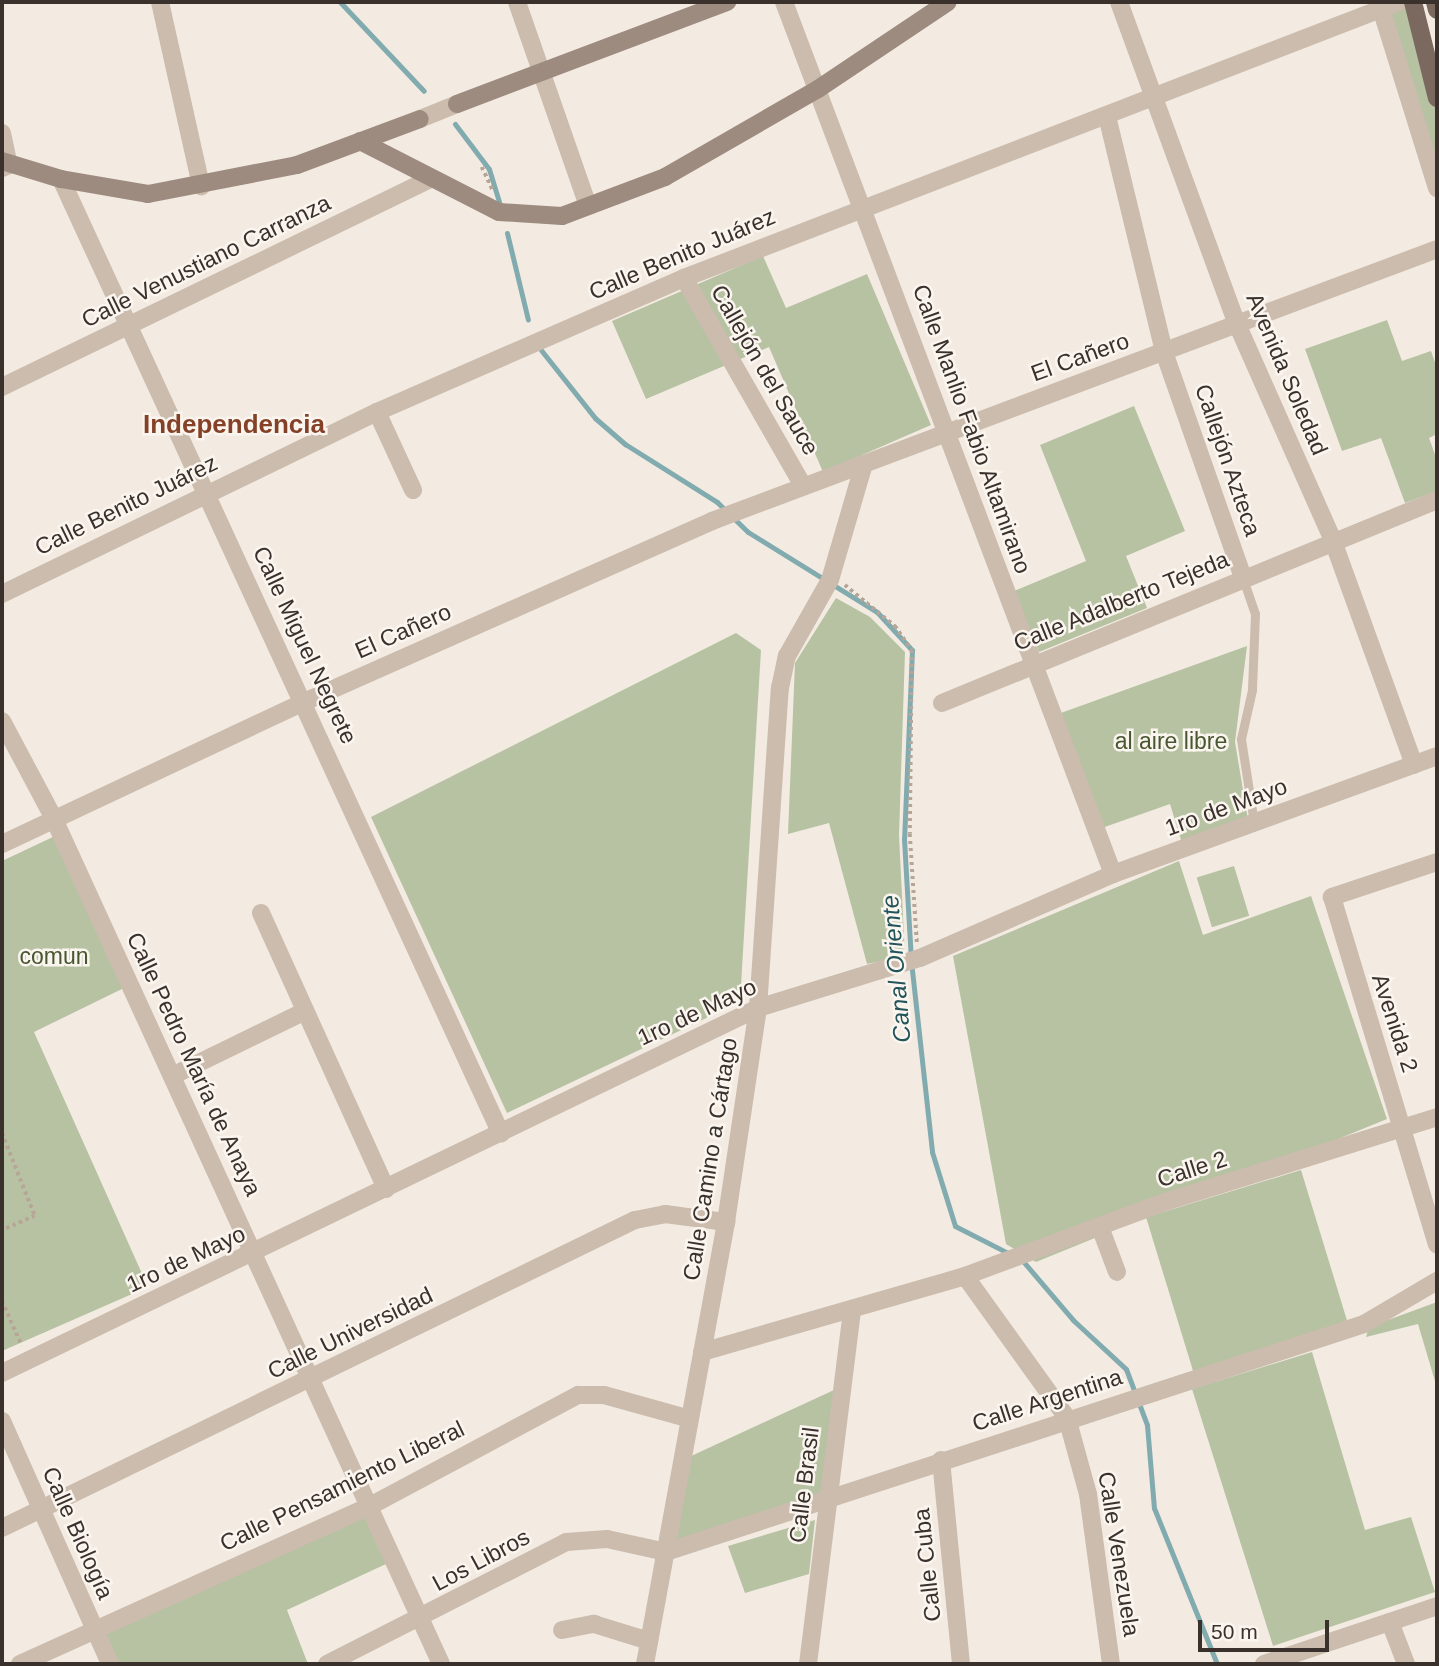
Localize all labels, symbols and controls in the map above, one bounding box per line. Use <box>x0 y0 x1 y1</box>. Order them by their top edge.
street label: Calle Venustiano Carranza <box>77 189 335 333</box>
street label: Calle Benito Juárez <box>585 202 779 306</box>
street label: Callejón del Sauce <box>705 280 825 460</box>
street label: Calle Manlio Fabio Altamirano <box>907 280 1037 578</box>
street label: Avenida Soledad <box>1240 289 1334 459</box>
street label: El Cañero <box>1027 327 1133 387</box>
street label: Callejón Azteca <box>1189 380 1267 540</box>
district label: Independencia <box>143 409 325 441</box>
street label: Calle Benito Juárez <box>30 449 222 561</box>
street label: Calle Miguel Negrete <box>247 542 363 748</box>
street label: Calle Adalberto Tejeda <box>1009 545 1233 657</box>
street label: El Cañero <box>351 598 455 664</box>
park label: al aire libre <box>1115 727 1227 755</box>
street label: 1ro de Mayo <box>1161 772 1291 842</box>
water label: Canal Oriente <box>875 894 917 1044</box>
street label: Calle Pedro María de Anaya <box>120 927 268 1201</box>
park label: comun <box>19 942 89 970</box>
street label: Avenida 2 <box>1366 970 1424 1076</box>
street label: 1ro de Mayo <box>633 972 761 1052</box>
street label: Calle Camino a Cártago <box>677 1036 743 1282</box>
street label: Calle 2 <box>1154 1145 1230 1193</box>
street label: 1ro de Mayo <box>122 1219 250 1299</box>
street label: Calle Universidad <box>263 1281 437 1385</box>
street label: Calle Argentina <box>968 1363 1126 1437</box>
street label: Calle Pensamiento Liberal <box>215 1415 469 1557</box>
street label: Calle Brasil <box>783 1426 825 1544</box>
street label: Calle Biología <box>37 1463 119 1603</box>
street label: Calle Venezuela <box>1092 1470 1146 1638</box>
street label: Calle Cuba <box>907 1507 947 1623</box>
street label: Los Libros <box>428 1523 534 1597</box>
scale bar <box>1201 1606 1332 1650</box>
text: 50 m <box>1211 1620 1258 1643</box>

